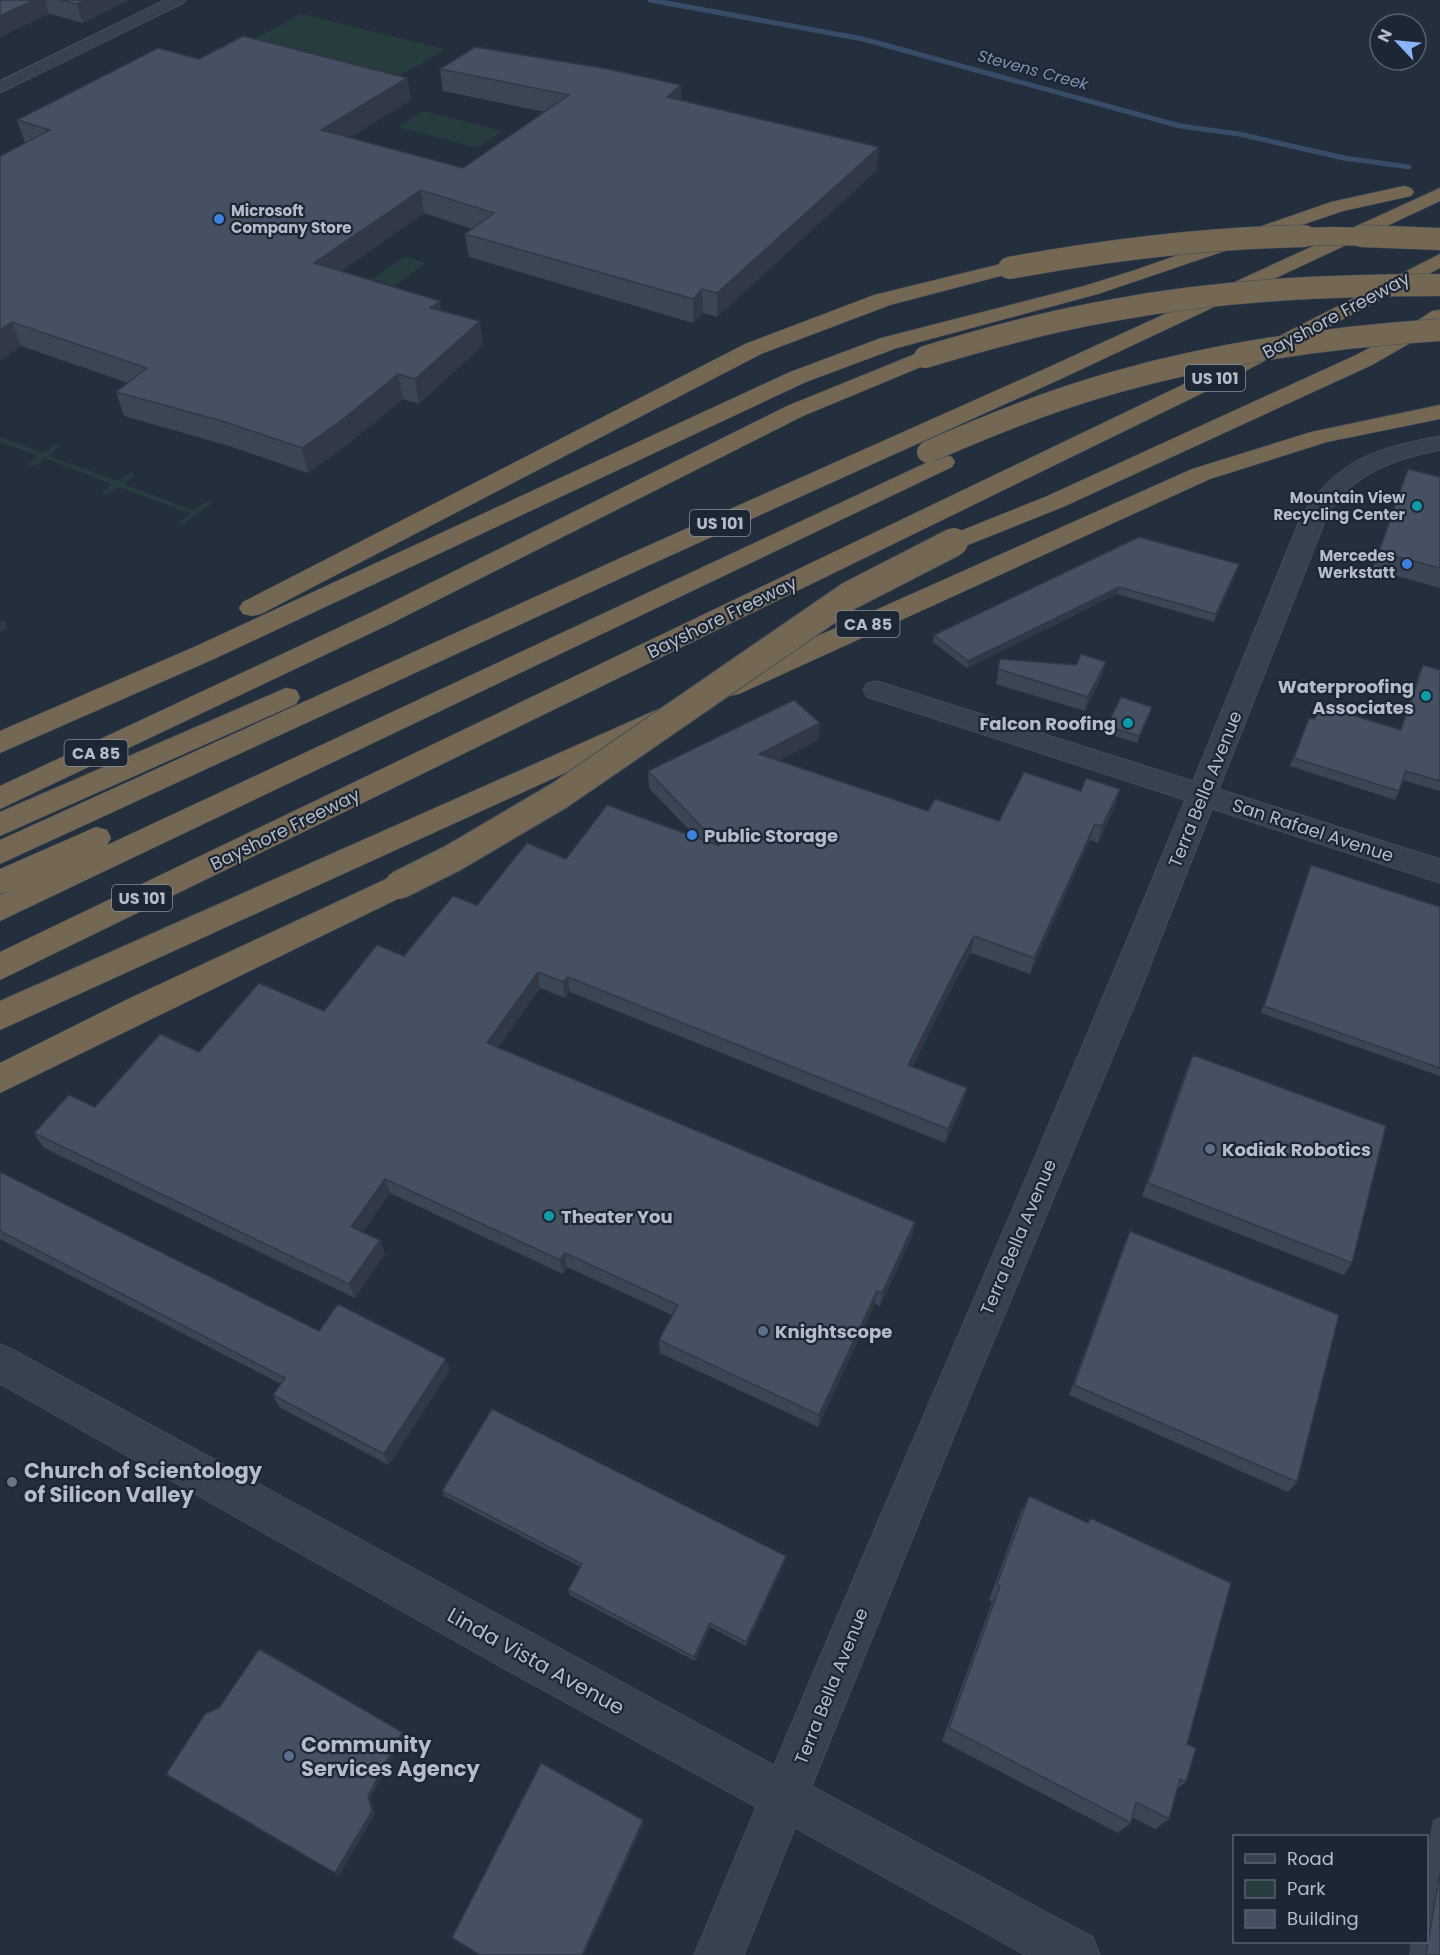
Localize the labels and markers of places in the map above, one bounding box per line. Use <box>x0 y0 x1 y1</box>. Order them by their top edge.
place label: Microsoft Company Store <box>231 200 352 238</box>
marker: Microsoft Company Store <box>212 212 226 226</box>
place label: Mountain View Recycling Center <box>1273 487 1406 525</box>
marker: Mountain View Recycling Center <box>1410 499 1424 513</box>
place label: Mercedes Werkstatt <box>1317 545 1395 583</box>
marker: Mercedes Werkstatt <box>1400 557 1414 571</box>
place label: Waterproofing Associates <box>1278 674 1414 720</box>
marker: Waterproofing Associates <box>1419 689 1433 703</box>
place label: Falcon Roofing <box>980 711 1116 736</box>
marker: Falcon Roofing <box>1121 716 1135 730</box>
place label: Public Storage <box>704 823 838 848</box>
marker: Public Storage <box>685 828 699 842</box>
place label: Kodiak Robotics <box>1222 1137 1371 1162</box>
marker: Kodiak Robotics <box>1203 1142 1217 1156</box>
place label: Theater You <box>561 1204 673 1229</box>
marker: Theater You <box>542 1209 556 1223</box>
place label: Knightscope <box>775 1319 892 1344</box>
marker: Knightscope <box>756 1324 770 1338</box>
place label: Church of Scientology of Silicon Valley <box>24 1456 263 1509</box>
marker: Church of Scientology of Silicon Valley <box>5 1475 19 1489</box>
place label: Community Services Agency <box>301 1730 481 1783</box>
marker: Community Services Agency <box>282 1749 296 1763</box>

